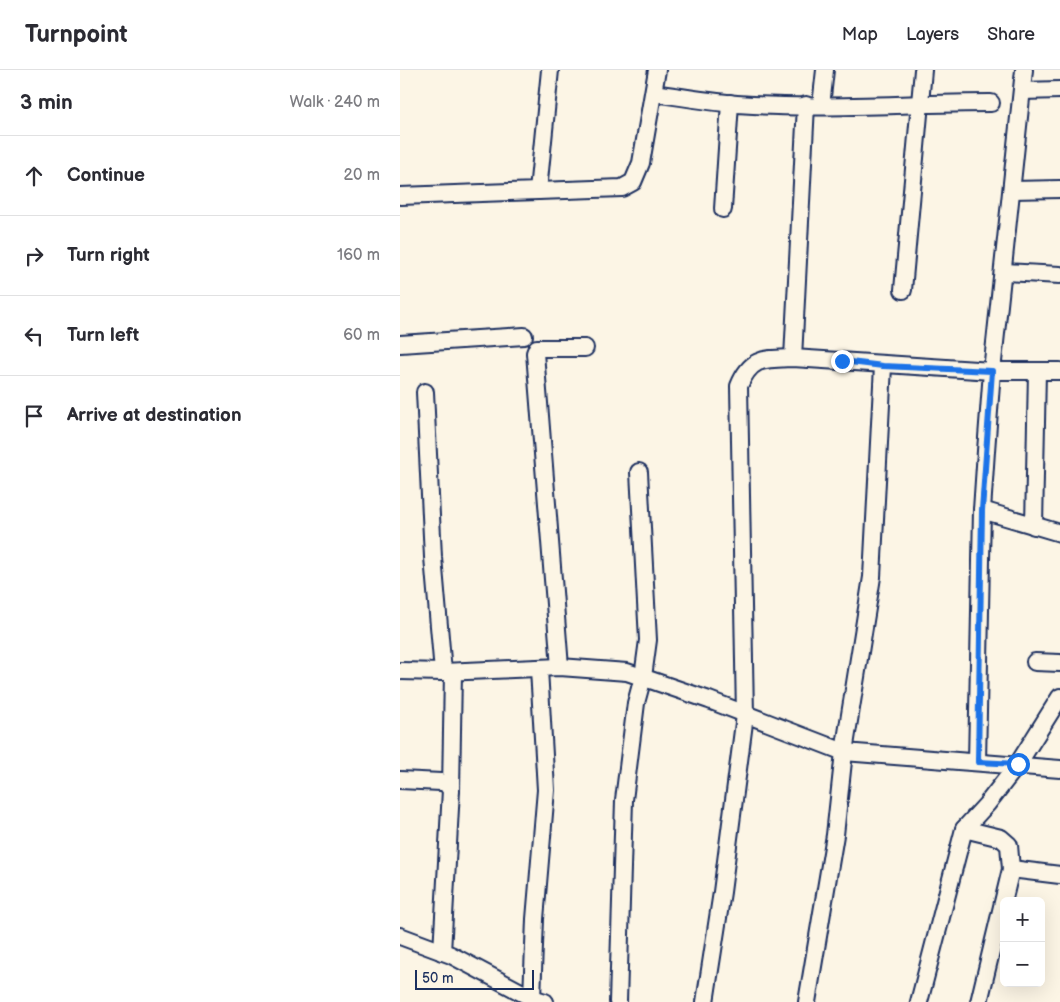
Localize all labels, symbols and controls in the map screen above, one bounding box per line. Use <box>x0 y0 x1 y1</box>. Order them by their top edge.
text: Turnpoint <box>25 20 128 49</box>
text: Map <box>842 24 878 45</box>
text: Layers <box>906 24 959 45</box>
text: Share <box>987 24 1035 45</box>
text: 3 min <box>20 90 73 115</box>
text: Walk · 240 m <box>290 93 380 112</box>
icon: ahead <box>20 162 48 190</box>
text: Continue <box>67 164 145 187</box>
text: 20 m <box>344 166 380 185</box>
icon: right <box>20 242 48 270</box>
text: Turn right <box>67 244 150 267</box>
text: 160 m <box>337 246 380 265</box>
icon: left <box>20 322 48 350</box>
text: Turn left <box>67 324 139 347</box>
text: 60 m <box>343 326 380 345</box>
route end <box>831 350 854 373</box>
icon: arrive <box>20 402 48 430</box>
text: Arrive at destination <box>67 404 242 427</box>
route start <box>1007 753 1030 776</box>
map controls <box>1000 897 1045 987</box>
button: + <box>1000 897 1045 942</box>
button: − <box>1000 942 1045 987</box>
scale bar <box>415 967 534 990</box>
text: 50 m <box>422 970 454 987</box>

